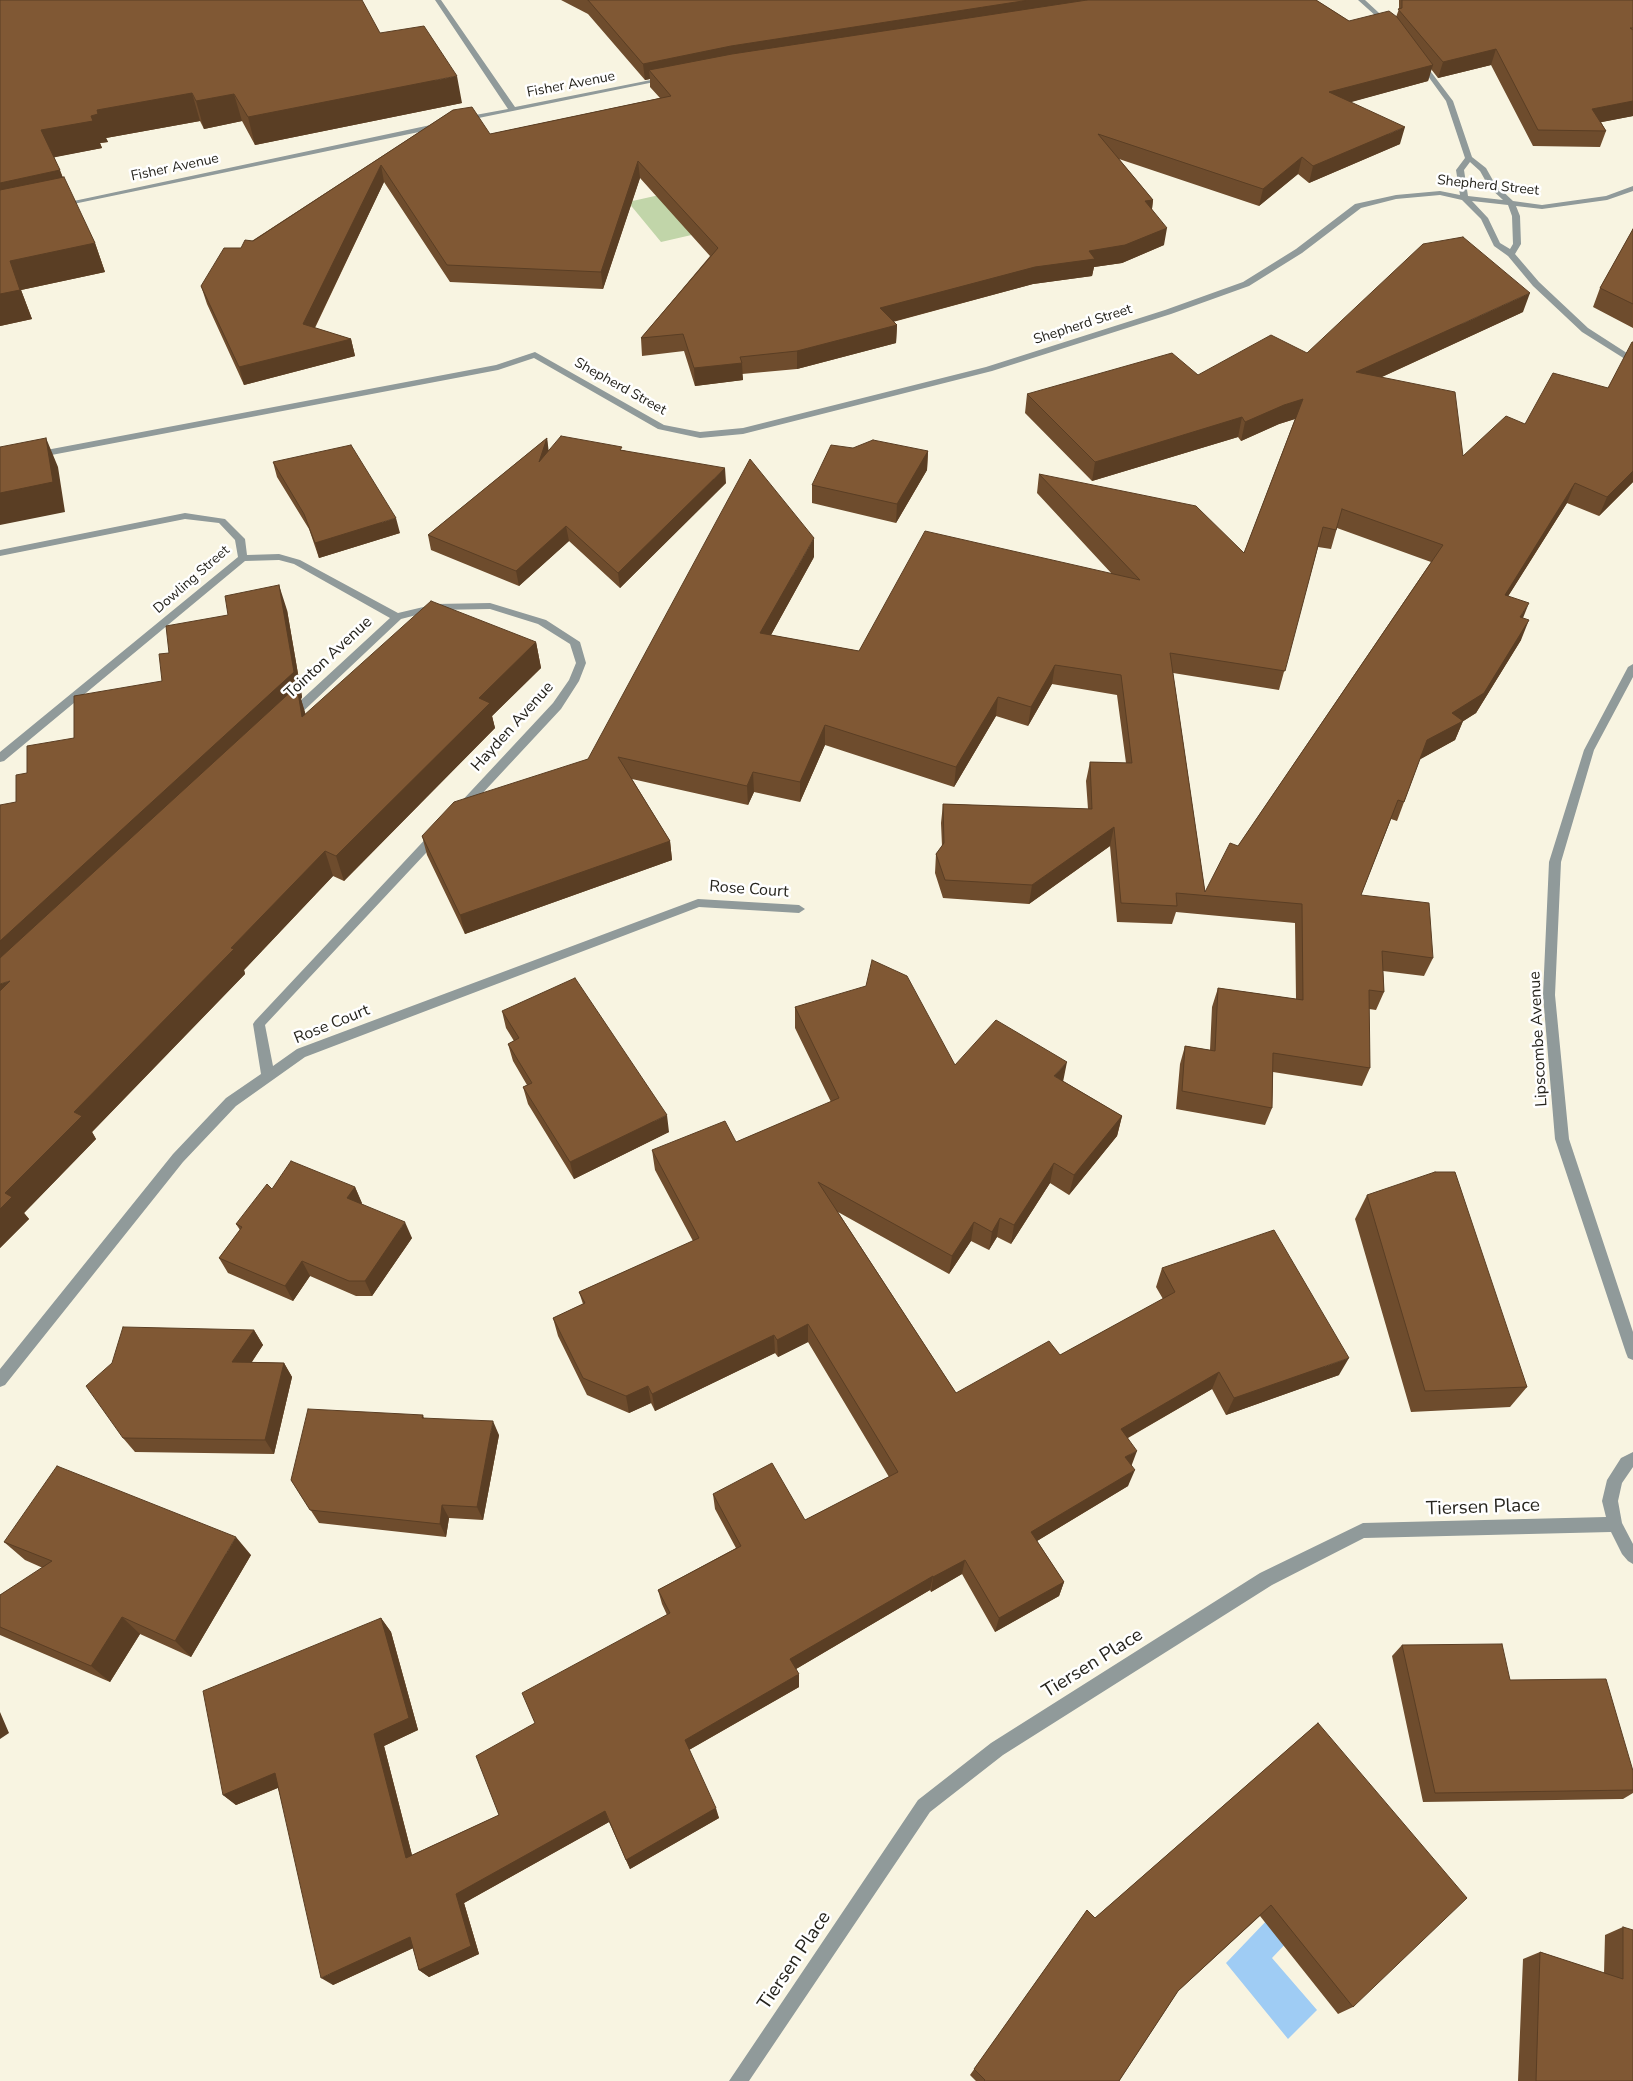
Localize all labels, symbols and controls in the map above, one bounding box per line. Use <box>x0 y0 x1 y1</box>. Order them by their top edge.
street label: Fisher Avenue <box>526 68 616 102</box>
street label: Fisher Avenue <box>130 150 220 186</box>
street label: Shepherd Street <box>1436 172 1540 200</box>
street label: Shepherd Street <box>1032 301 1134 349</box>
street label: Shepherd Street <box>571 355 669 419</box>
street label: Dowling Street <box>151 542 233 618</box>
street label: Tointon Avenue <box>281 613 377 703</box>
street label: Hayden Avenue <box>468 678 558 776</box>
street label: Rose Court <box>709 878 789 902</box>
street label: Lipscombe Avenue <box>1526 971 1552 1107</box>
street label: Rose Court <box>292 1001 372 1049</box>
street label: Tiersen Place <box>1426 1495 1540 1521</box>
street label: Tiersen Place <box>1039 1624 1147 1704</box>
street label: Tiersen Place <box>754 1907 836 2015</box>

